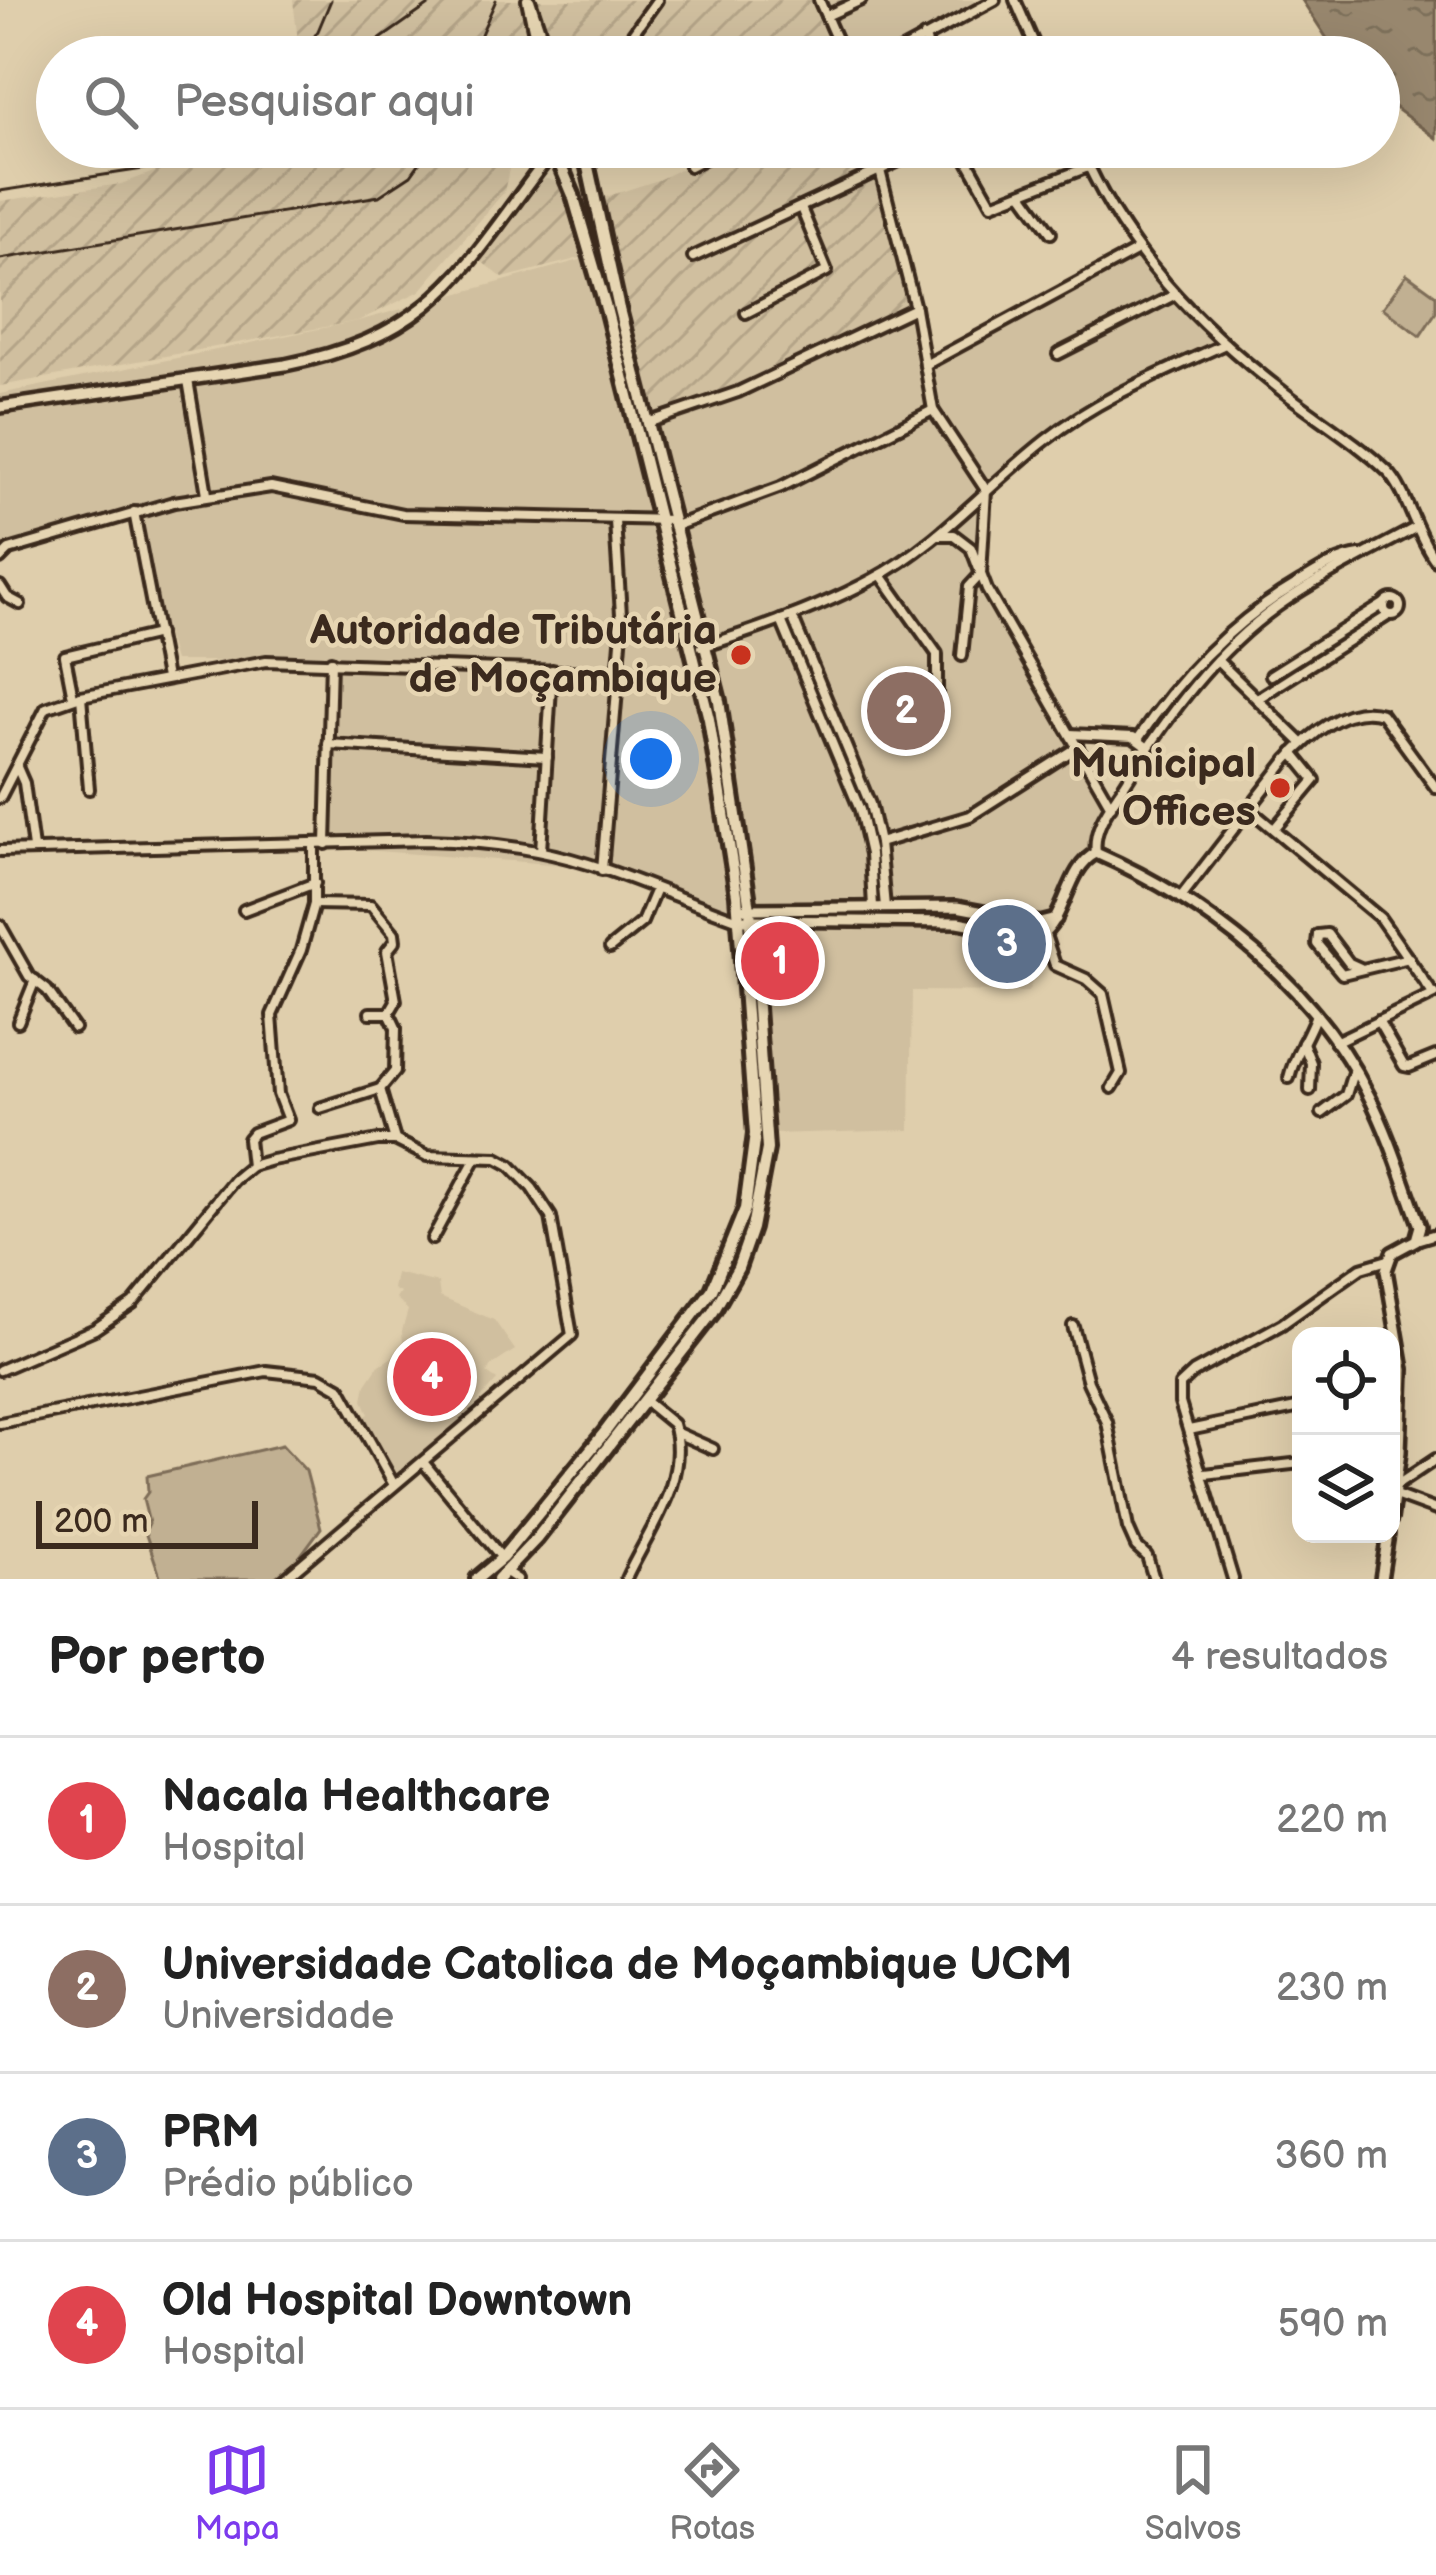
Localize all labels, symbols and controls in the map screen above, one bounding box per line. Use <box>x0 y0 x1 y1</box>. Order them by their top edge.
search box <box>36 36 1400 168</box>
icon: search <box>78 69 144 135</box>
text: Pesquisar aqui <box>174 75 475 130</box>
place label: Autoridade Tributária de Moçambique <box>309 606 717 705</box>
marker: Autoridade Tributária de Moçambique <box>728 642 754 668</box>
pin: 2 <box>867 666 945 756</box>
your location <box>621 729 681 789</box>
place label: Municipal Offices <box>1070 739 1256 838</box>
marker: Municipal Offices <box>1267 775 1293 801</box>
pin: 3 <box>968 899 1046 989</box>
pin: 1 <box>741 916 819 1006</box>
map controls <box>1292 1327 1400 1543</box>
button: locate <box>1292 1327 1400 1435</box>
pin: 4 <box>393 1332 471 1422</box>
button: layers <box>1292 1435 1400 1543</box>
scale bar <box>36 1495 258 1548</box>
text: 200 m <box>54 1502 148 1542</box>
text: Por perto <box>48 1627 266 1688</box>
text: 4 resultados <box>1171 1634 1388 1681</box>
text: Nacala Healthcare <box>162 1770 550 1825</box>
text: 1 <box>79 1797 95 1844</box>
text: 220 m <box>1276 1797 1388 1844</box>
text: Hospital <box>162 1825 305 1872</box>
text: Universidade Catolica de Moçambique UCM <box>162 1938 1072 1993</box>
text: 2 <box>75 1965 99 2012</box>
text: 230 m <box>1276 1965 1388 2012</box>
text: Universidade <box>162 1993 394 2040</box>
text: PRM <box>162 2106 260 2161</box>
text: 3 <box>76 2133 98 2180</box>
text: 360 m <box>1274 2133 1388 2180</box>
text: Prédio público <box>162 2161 414 2208</box>
text: Old Hospital Downtown <box>162 2274 632 2329</box>
text: 4 <box>76 2301 98 2348</box>
text: 590 m <box>1277 2301 1388 2348</box>
text: Hospital <box>162 2329 305 2376</box>
tab: Mapa <box>195 2437 280 2549</box>
tab: Rotas <box>669 2437 755 2549</box>
tab: Salvos <box>1145 2437 1241 2549</box>

